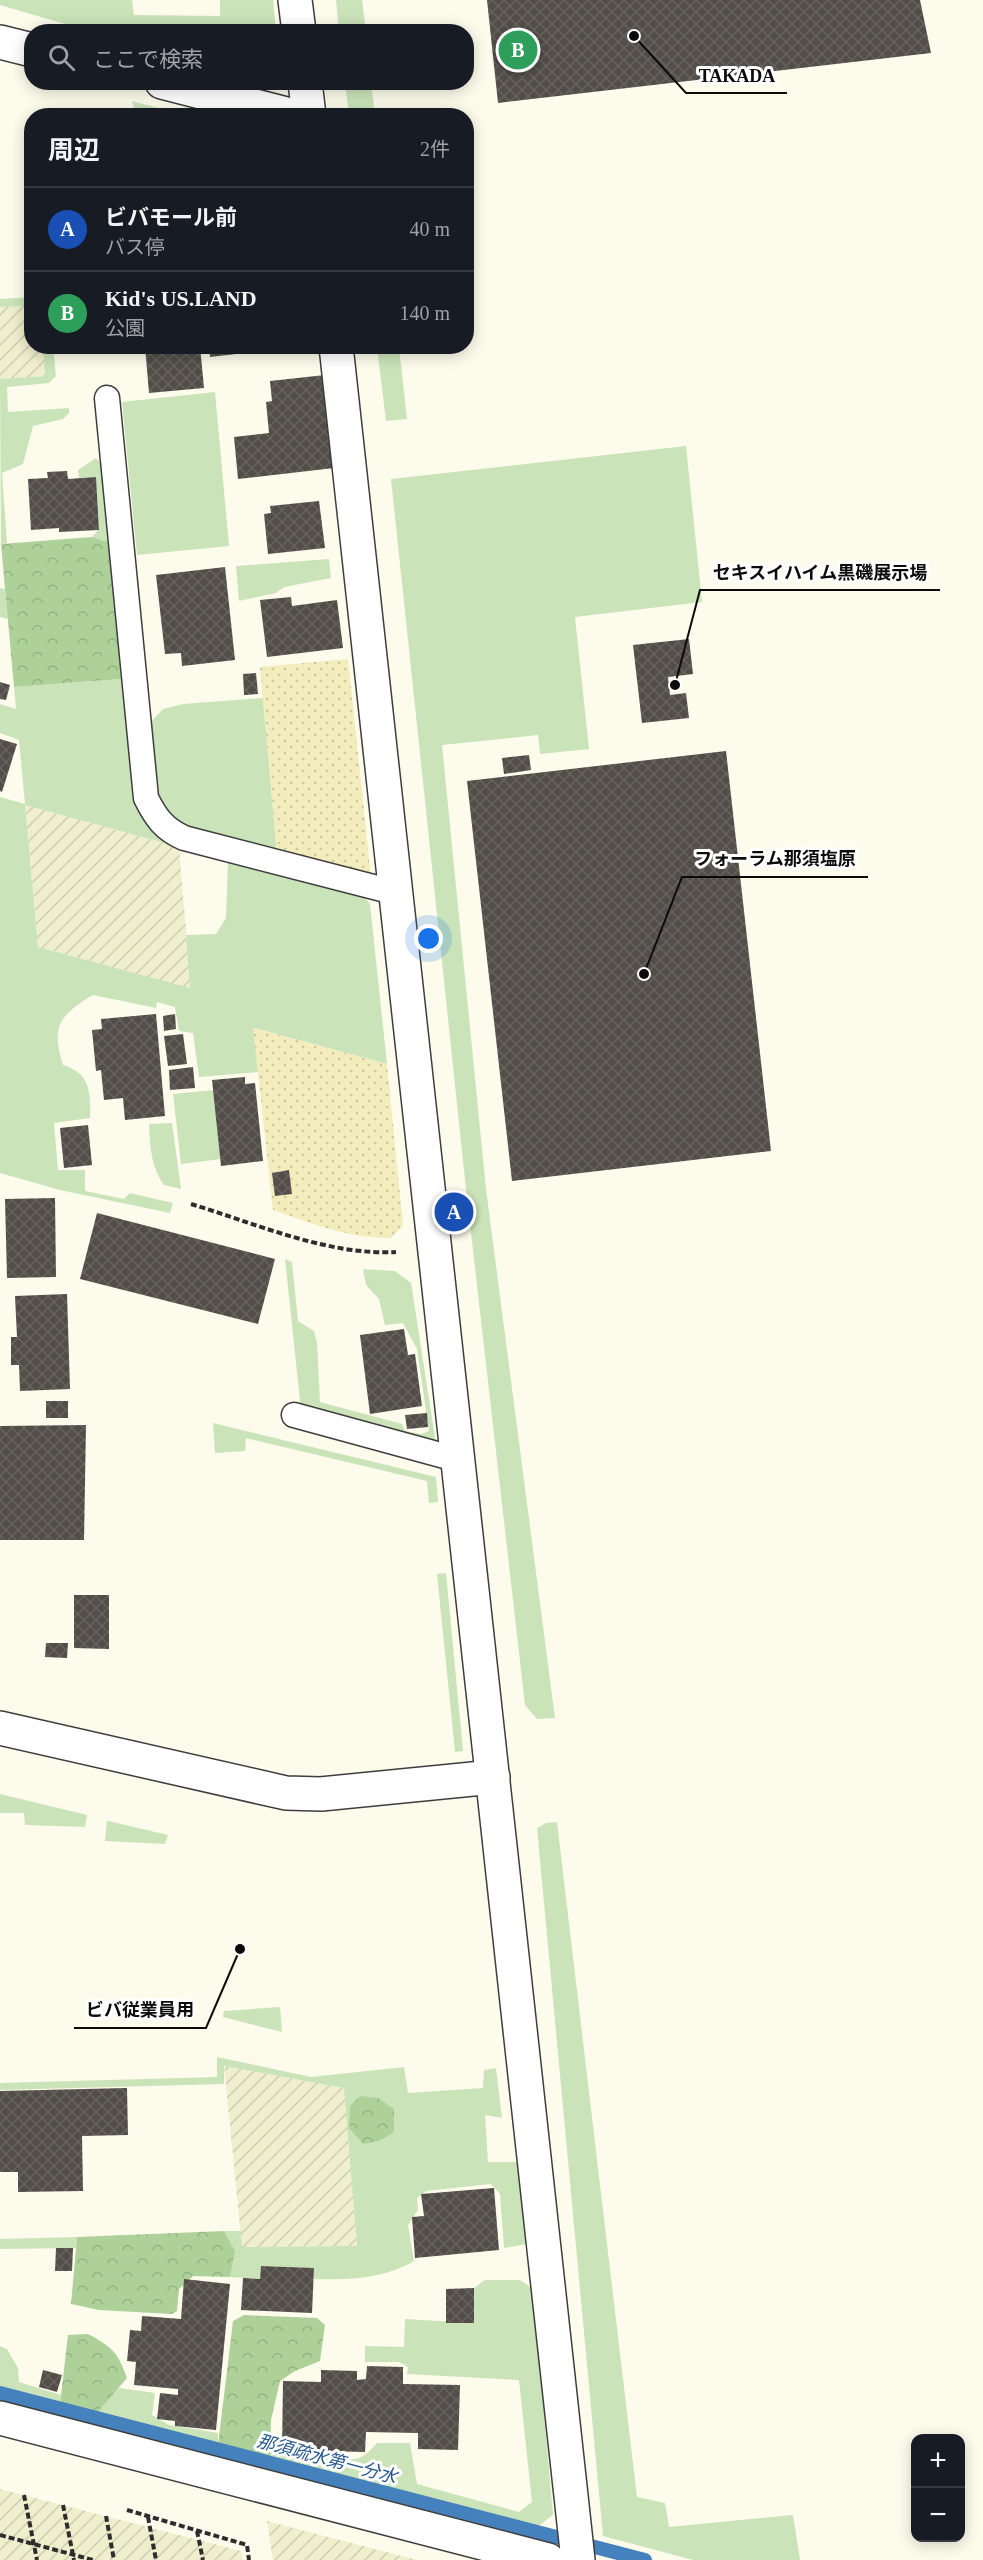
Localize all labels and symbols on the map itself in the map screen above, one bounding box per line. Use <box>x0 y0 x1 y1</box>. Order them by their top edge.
pin: B <box>498 28 538 72</box>
callout: TAKADA <box>686 57 787 93</box>
text: TAKADA <box>699 66 775 86</box>
callout: セキスイハイム黒磯展示場 <box>700 554 940 590</box>
text: セキスイハイム黒磯展示場 <box>713 563 927 583</box>
callout: フォーラム那須塩原 <box>682 841 868 877</box>
text: フォーラム那須塩原 <box>694 849 856 869</box>
your location <box>414 924 443 953</box>
pin: A <box>434 1190 474 1234</box>
callout: ビバ従業員用 <box>74 1992 206 2028</box>
text: ビバ従業員用 <box>86 2000 194 2020</box>
water label: 那須疏水第一分水 <box>255 2431 401 2488</box>

